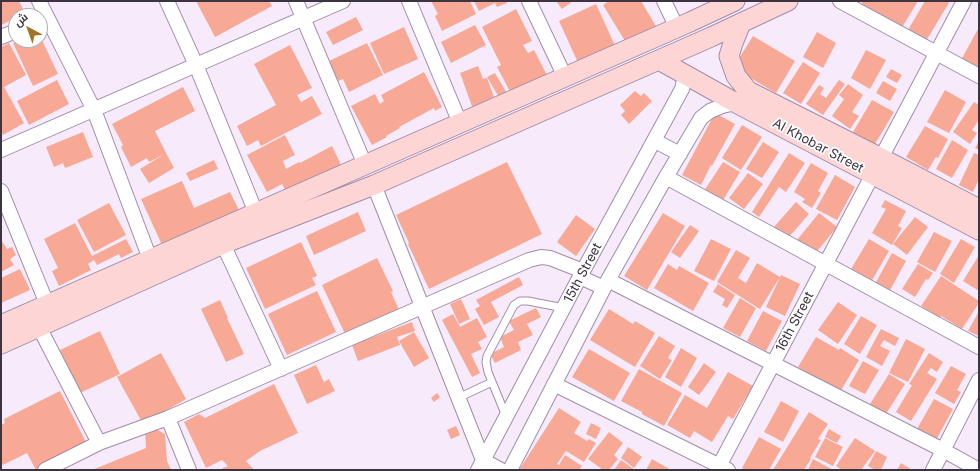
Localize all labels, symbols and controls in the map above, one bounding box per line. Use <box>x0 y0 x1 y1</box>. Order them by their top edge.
north arrow <box>8 8 48 48</box>
text: ش <box>11 10 31 30</box>
street label: Al Khobar Street <box>770 115 866 177</box>
street label: 15th Street <box>561 240 605 306</box>
street label: 16th Street <box>773 289 817 355</box>

